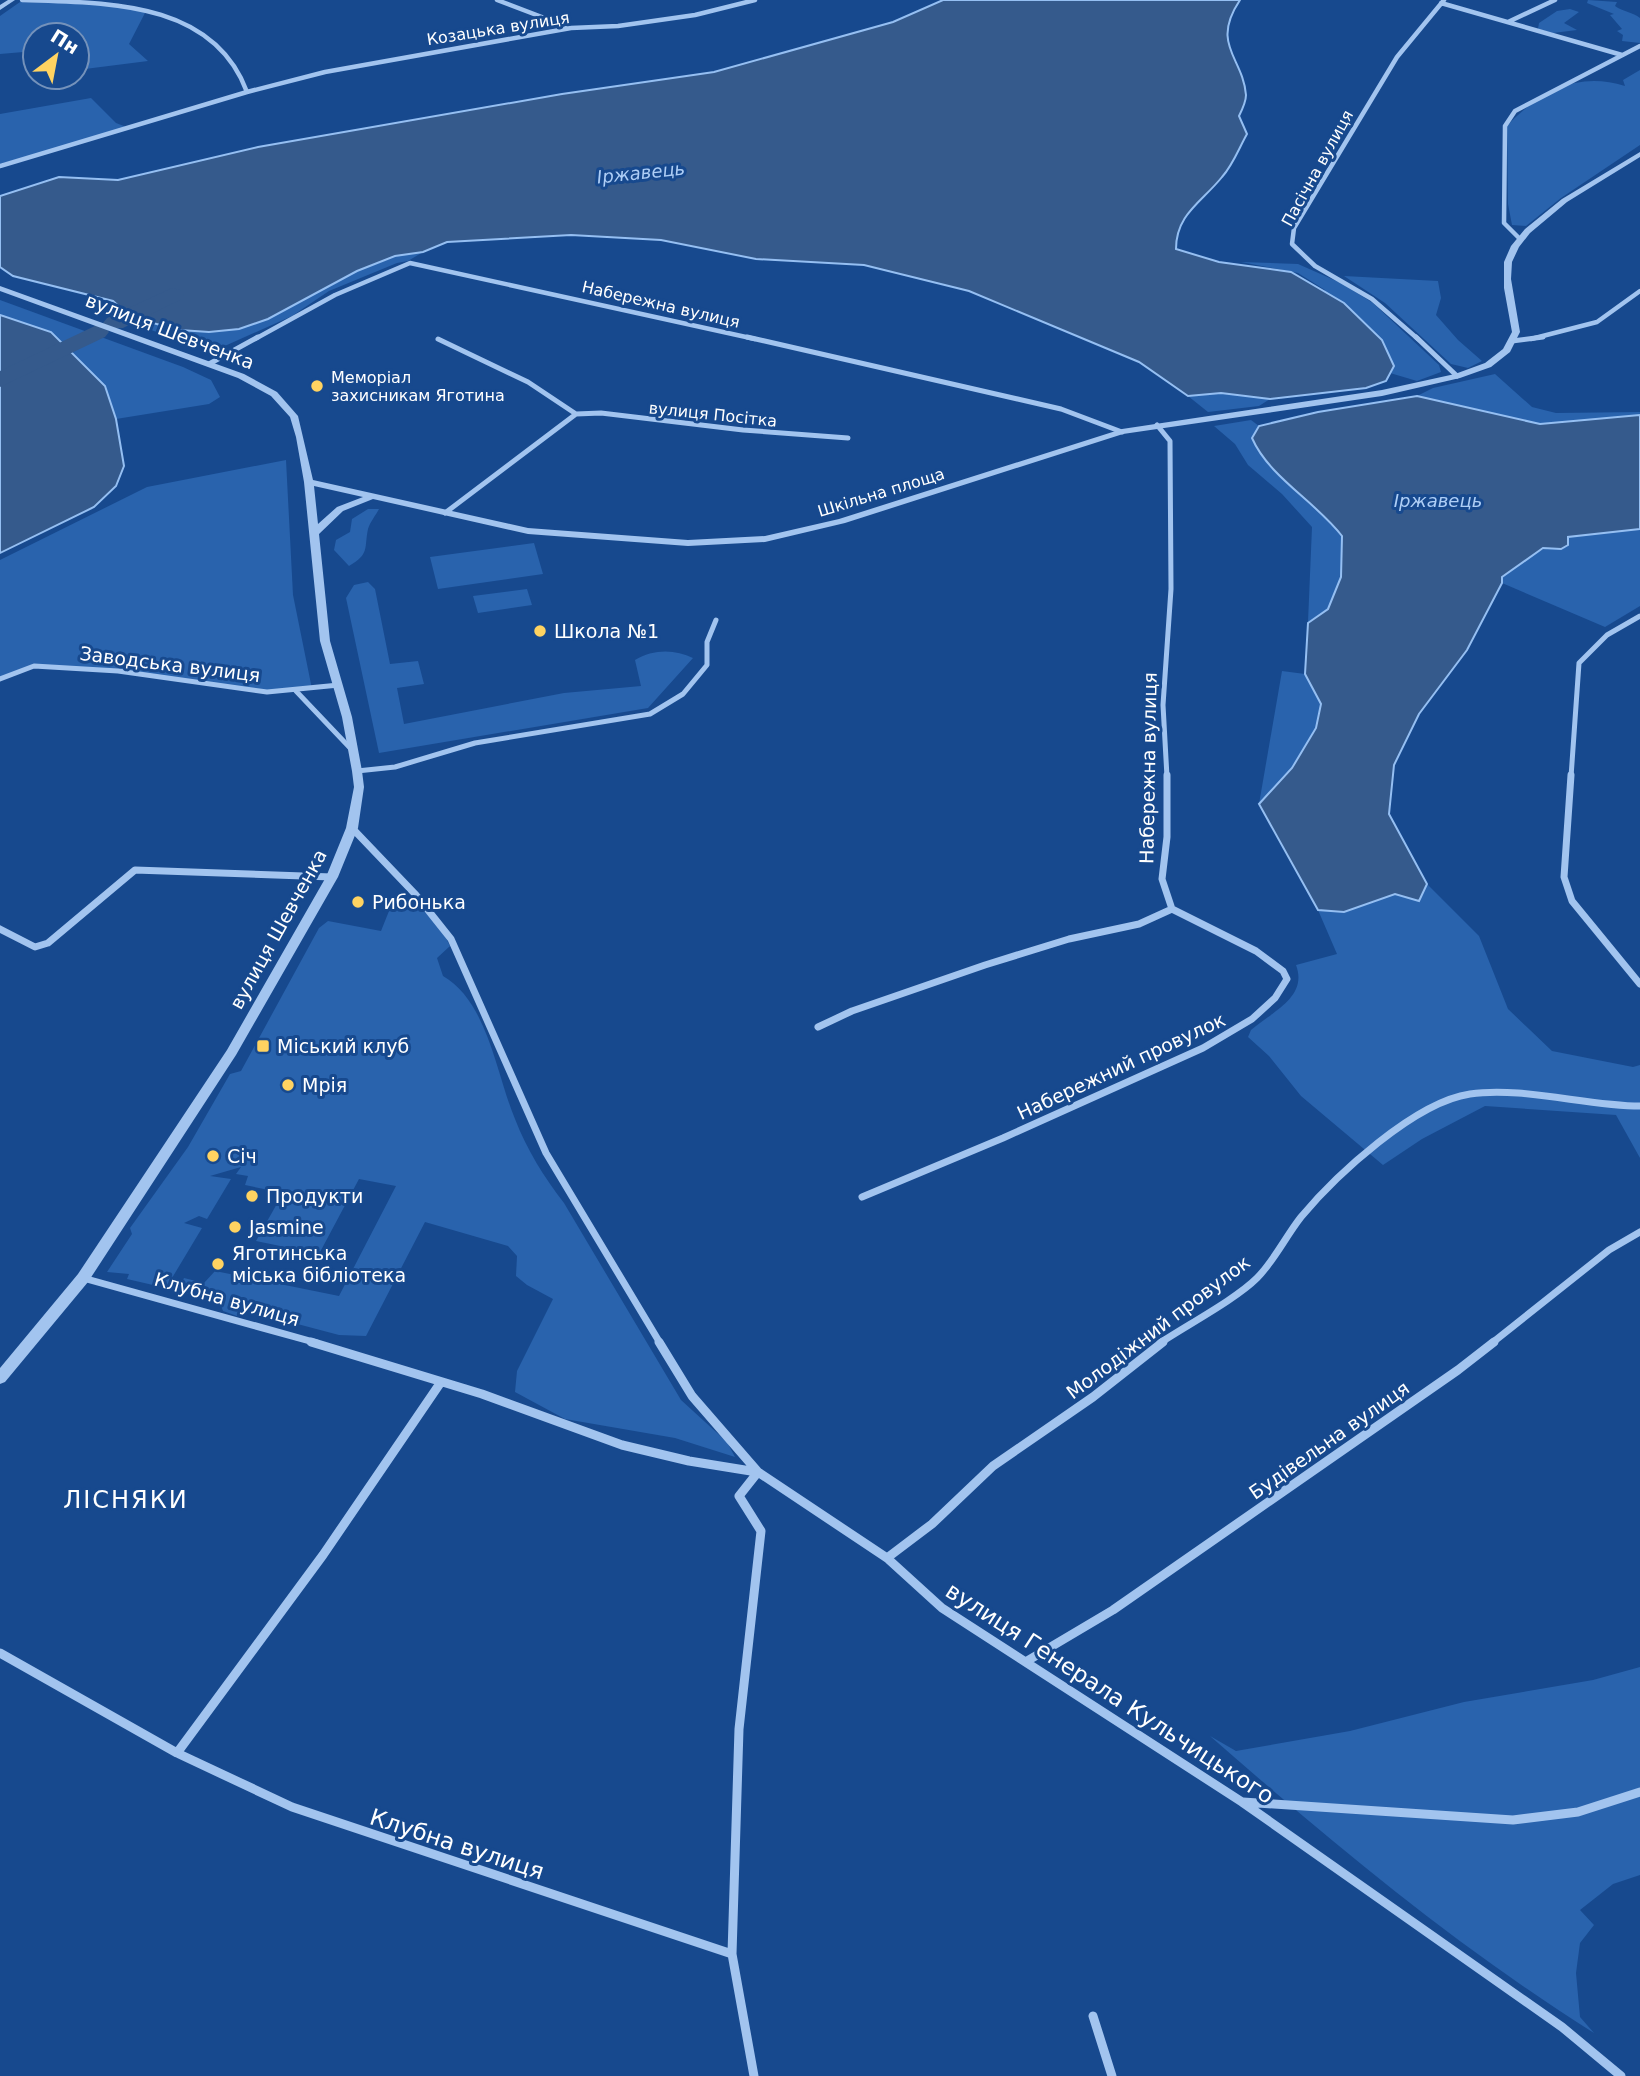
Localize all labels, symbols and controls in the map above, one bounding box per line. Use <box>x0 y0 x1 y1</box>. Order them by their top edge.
street label: Козацька вулиця <box>425 8 571 49</box>
north arrow <box>21 21 91 91</box>
text: Пн <box>47 25 83 59</box>
street label: Пасічна вулиця <box>1278 107 1357 230</box>
water label: Іржавець <box>596 157 686 188</box>
street label: Набережна вулиця <box>580 277 742 332</box>
street label: вулиця Шевченка <box>83 289 257 373</box>
place label: Меморіал захисникам Яготина <box>331 368 505 405</box>
marker: Меморіал захисникам Яготина <box>309 378 325 394</box>
street label: вулиця Посітка <box>648 398 778 431</box>
street label: Шкільна площа <box>815 464 947 521</box>
water label: Іржавець <box>1394 490 1482 511</box>
place label: Школа №1 <box>554 620 659 642</box>
marker: Школа №1 <box>532 623 548 639</box>
street label: Заводська вулиця <box>78 642 262 686</box>
street label: Набережна вулиця <box>1135 672 1161 864</box>
street label: вулиця Шевченка <box>225 845 331 1013</box>
place label: Рибонька <box>372 891 466 913</box>
marker: Рибонька <box>350 894 366 910</box>
street label: Набережний провулок <box>1013 1008 1229 1124</box>
place label: Міський клуб <box>277 1035 409 1057</box>
marker: Міський клуб <box>255 1038 271 1054</box>
place label: Мрія <box>302 1074 347 1096</box>
marker: Мрія <box>280 1077 296 1093</box>
place label: Січ <box>227 1145 257 1167</box>
marker: Січ <box>205 1148 221 1164</box>
place label: Продукти <box>266 1185 363 1207</box>
marker: Продукти <box>244 1188 260 1204</box>
place label: Jasmine <box>248 1216 324 1238</box>
marker: Jasmine <box>227 1219 243 1235</box>
place label: Яготинська міська бібліотека <box>232 1242 406 1286</box>
street label: Молодіжний провулок <box>1062 1251 1254 1403</box>
marker: Яготинська міська бібліотека <box>210 1256 226 1272</box>
street label: Клубна вулиця <box>152 1268 302 1330</box>
street label: Будівельна вулиця <box>1245 1376 1413 1504</box>
district label: ЛІСНЯКИ <box>63 1486 189 1514</box>
street label: вулиця Генерала Кульчицького <box>941 1577 1279 1809</box>
street label: Клубна вулиця <box>367 1804 547 1884</box>

